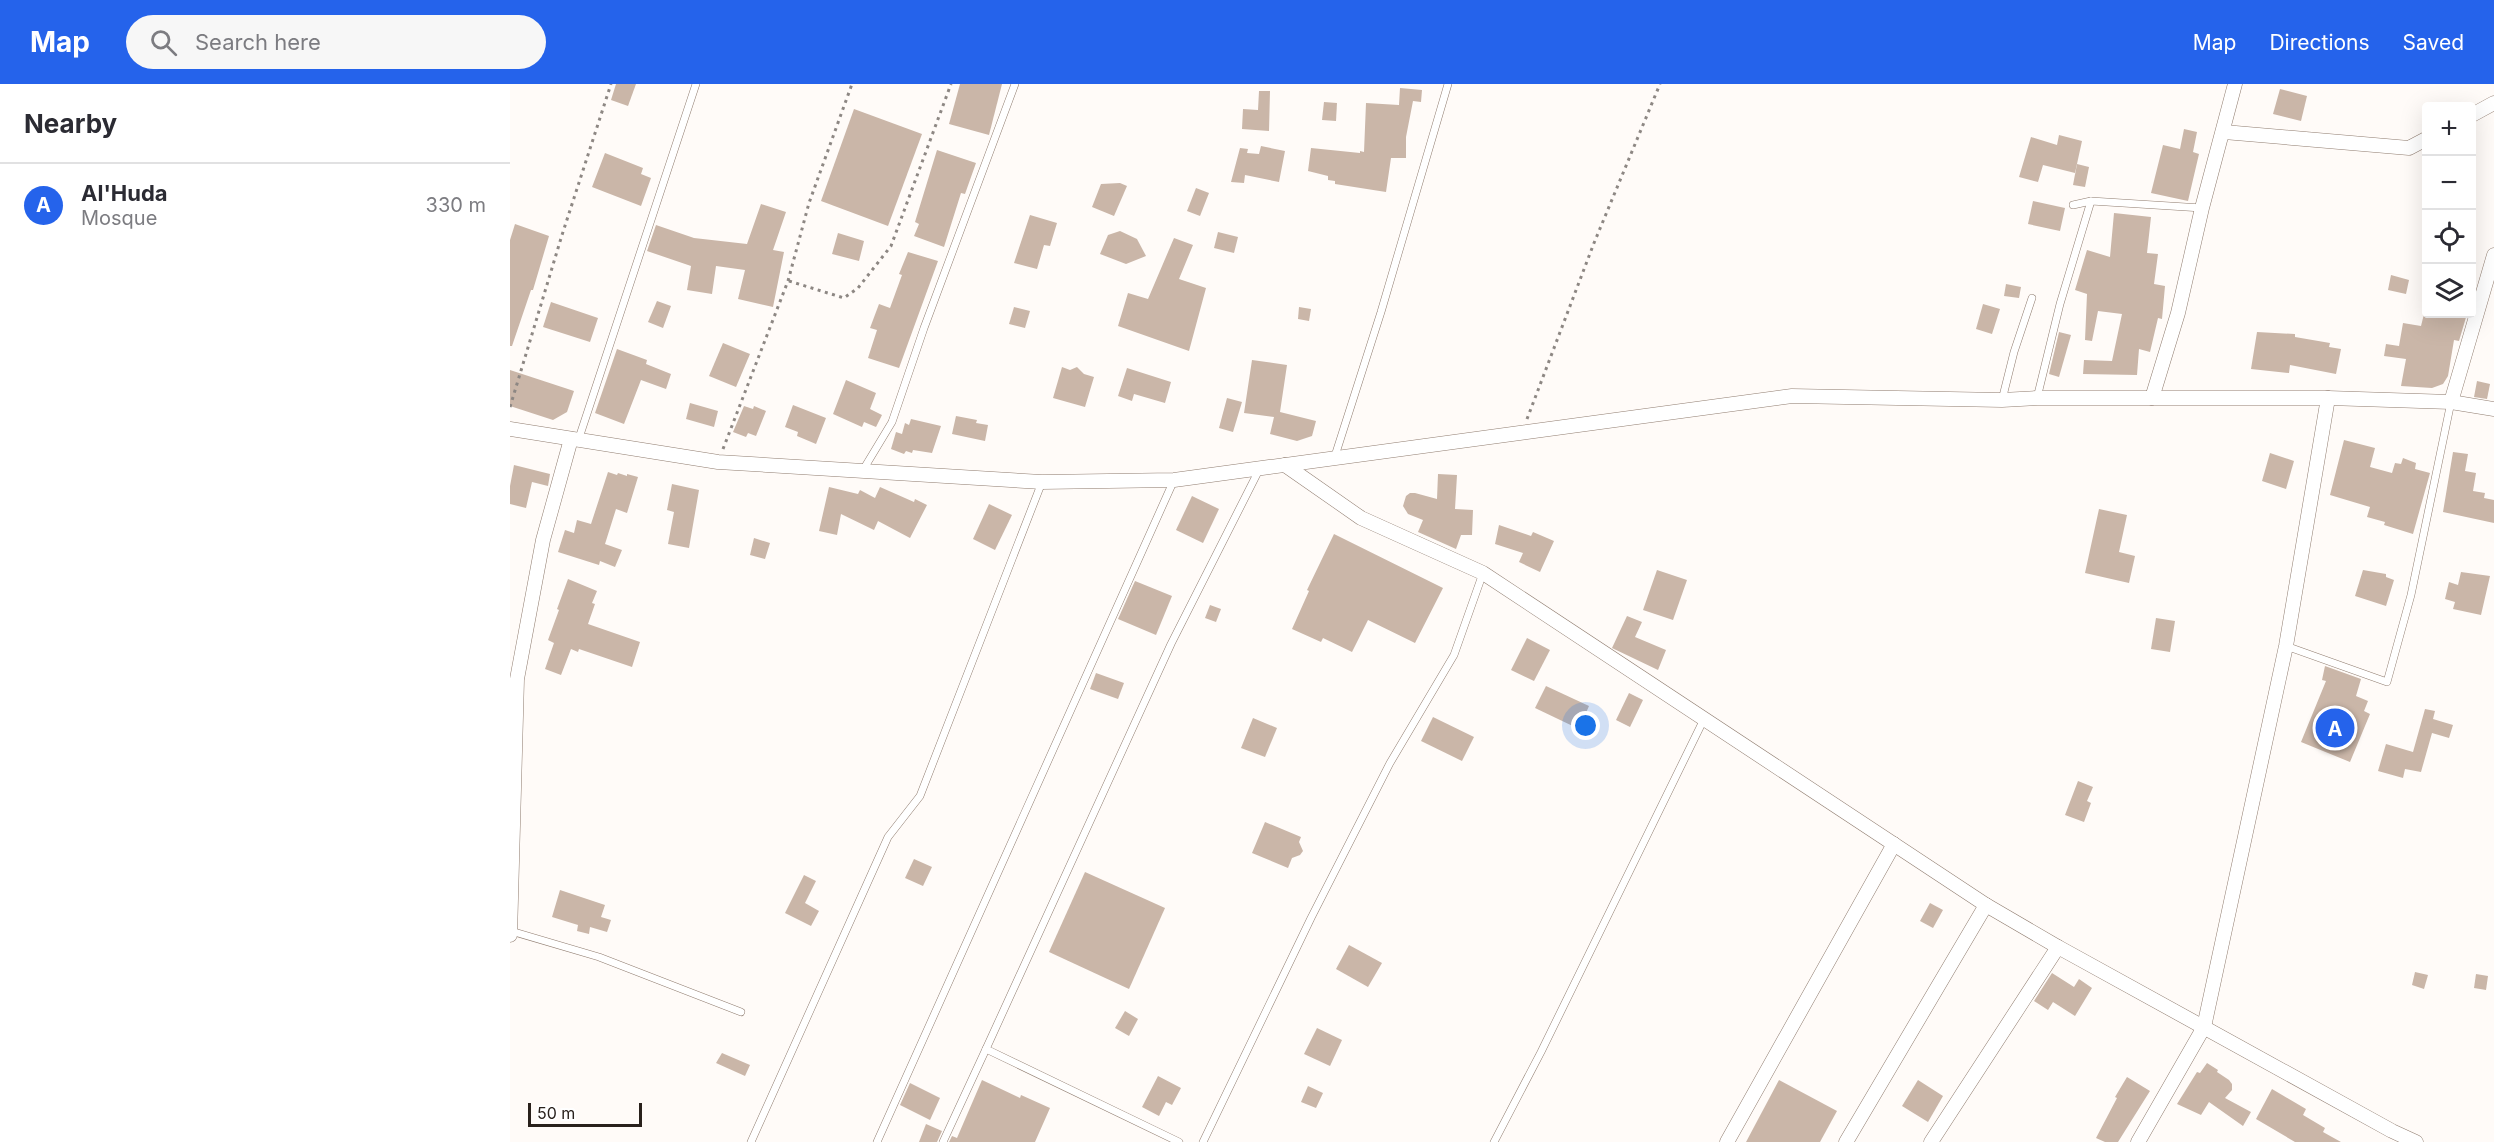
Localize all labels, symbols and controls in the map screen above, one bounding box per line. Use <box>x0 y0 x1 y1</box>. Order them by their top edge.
search box <box>126 15 546 69</box>
text: Map <box>30 25 90 59</box>
icon: search <box>147 26 180 59</box>
text: Search here <box>195 29 321 55</box>
text: Map <box>2193 30 2236 55</box>
text: Directions <box>2269 30 2370 55</box>
text: Saved <box>2403 30 2464 55</box>
map controls <box>2422 102 2476 318</box>
button: + <box>2422 102 2476 156</box>
text: Nearby <box>24 108 117 139</box>
button: − <box>2422 156 2476 210</box>
text: Al'Huda <box>81 180 168 206</box>
text: A <box>36 193 51 217</box>
text: 330 m <box>426 193 486 217</box>
text: Mosque <box>81 206 157 230</box>
button: locate <box>2422 210 2476 264</box>
button: layers <box>2422 264 2476 318</box>
pin: A <box>2316 706 2354 750</box>
your location <box>1571 711 1600 740</box>
scale bar <box>528 1100 642 1128</box>
text: 50 m <box>537 1103 575 1123</box>

